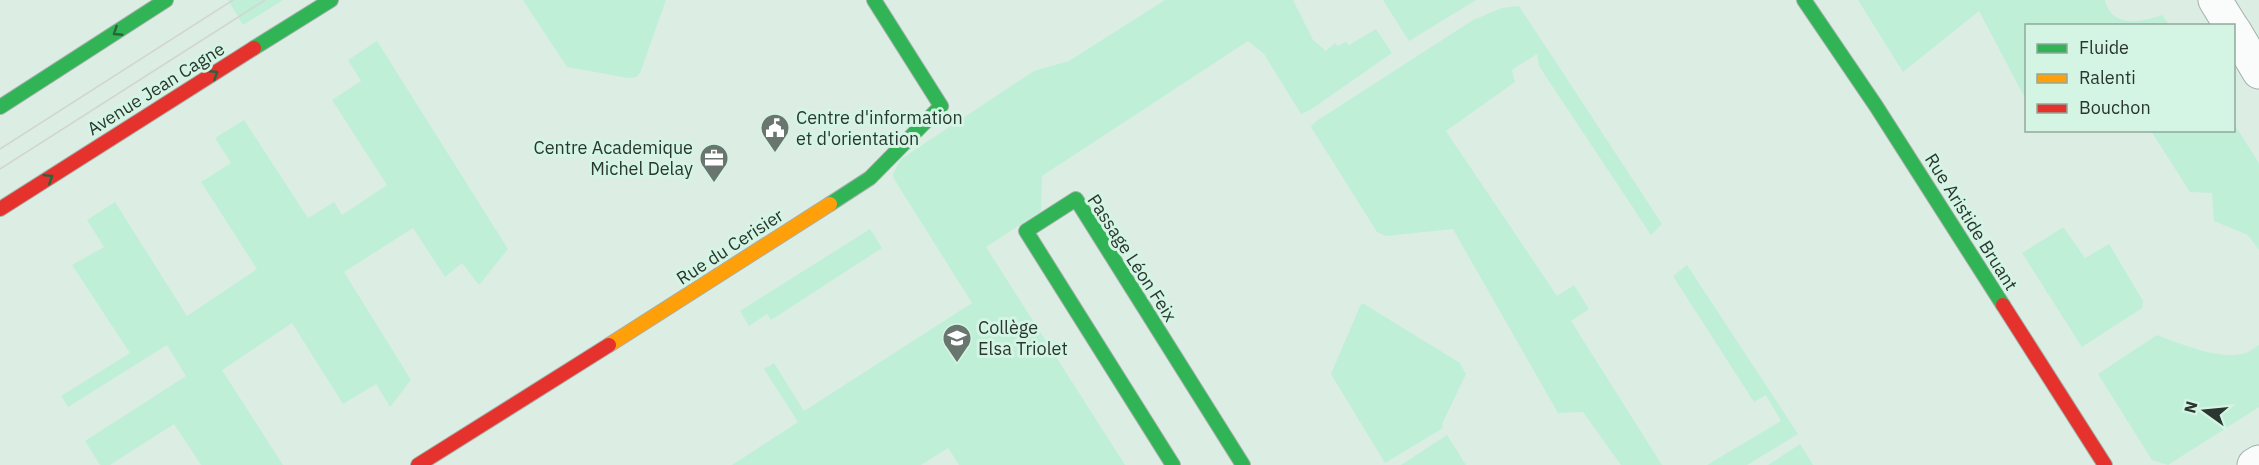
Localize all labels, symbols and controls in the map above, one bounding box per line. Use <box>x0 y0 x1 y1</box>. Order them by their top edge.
one-way arrow <box>113 24 123 36</box>
legend <box>2025 24 2235 132</box>
text: Fluide <box>2079 36 2129 59</box>
street label: Avenue Jean Cagne <box>83 37 229 140</box>
text: Ralenti <box>2079 66 2136 89</box>
one-way arrow <box>208 69 218 81</box>
text: Bouchon <box>2079 96 2151 119</box>
place label: Centre d'information et d'orientation <box>796 106 963 150</box>
public building icon: Centre d'information et d'orientation <box>759 112 791 154</box>
place label: Centre Academique Michel Delay <box>533 136 693 180</box>
office icon: Centre Academique Michel Delay <box>698 142 730 184</box>
street label: Rue Aristide Bruant <box>1920 149 2023 295</box>
one-way arrow <box>43 175 54 186</box>
street label: Passage Léon Feix <box>1083 190 1182 326</box>
street label: Rue du Cerisier <box>672 203 788 290</box>
place label: Collège Elsa Triolet <box>978 316 1068 360</box>
school or university icon: Collège Elsa Triolet <box>941 322 973 364</box>
north arrow <box>2175 381 2235 441</box>
text: N <box>2179 399 2202 415</box>

